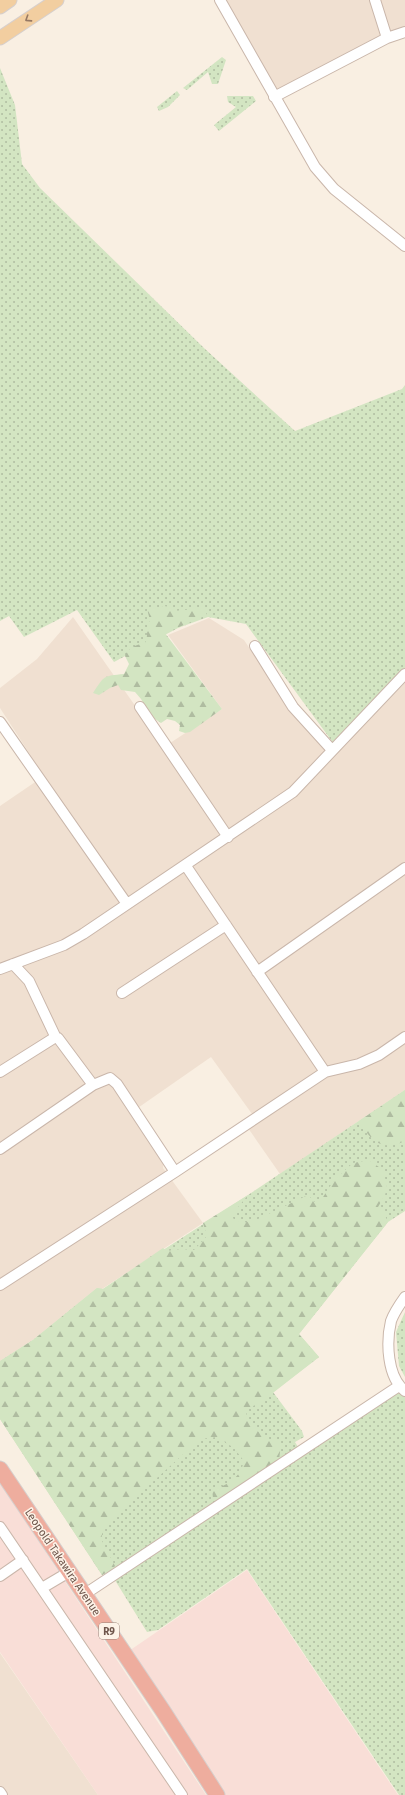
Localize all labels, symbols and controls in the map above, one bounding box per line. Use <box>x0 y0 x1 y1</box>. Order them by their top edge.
one-way arrow <box>26 14 33 21</box>
street label: Leopold Takawira Avenue <box>22 1506 103 1618</box>
road number: R9 <box>99 1623 119 1639</box>

